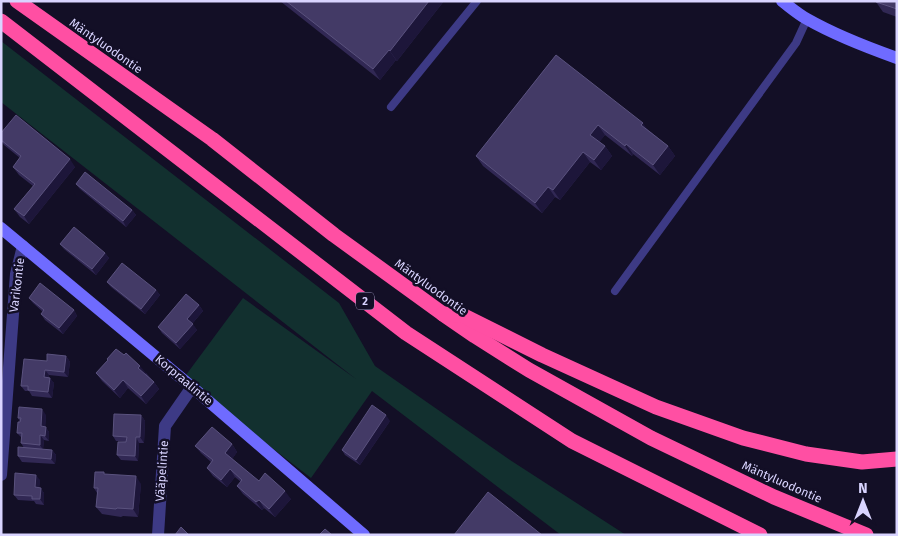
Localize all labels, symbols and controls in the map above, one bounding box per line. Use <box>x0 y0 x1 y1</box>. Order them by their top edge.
street label: Mäntyluodontie <box>67 16 145 76</box>
street label: Mäntyluodontie <box>392 256 470 318</box>
street label: Varikontie <box>7 257 27 313</box>
road number: 2 <box>356 292 374 310</box>
street label: Korpraalintie <box>152 352 216 408</box>
street label: Vääpelintie <box>153 440 171 502</box>
street label: Mäntyluodontie <box>740 458 824 506</box>
north arrow <box>838 476 888 526</box>
text: N <box>858 480 868 497</box>

